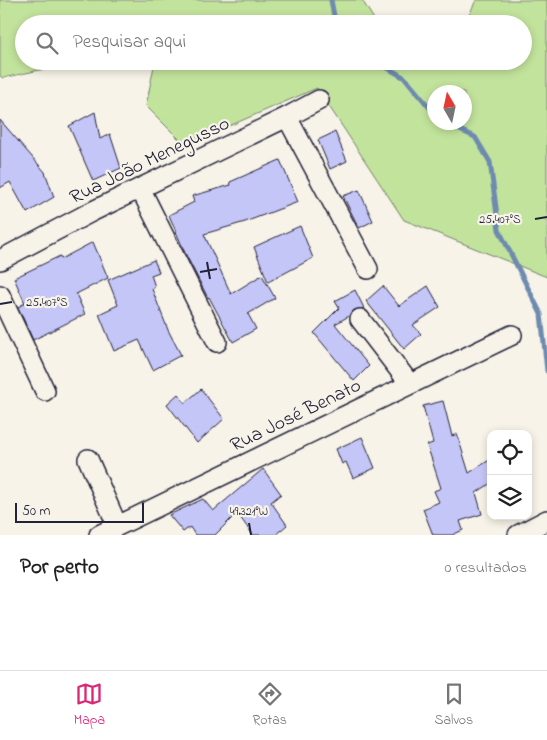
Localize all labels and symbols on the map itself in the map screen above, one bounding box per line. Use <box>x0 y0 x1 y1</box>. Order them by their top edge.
north arrow <box>427 85 472 130</box>
street label: Rua João Menegusso <box>65 110 236 214</box>
text: 25.407°S <box>479 211 521 229</box>
text: 25.407°S <box>26 294 68 312</box>
street label: Rua José Benato <box>226 372 367 461</box>
scale bar <box>15 500 144 523</box>
text: 49.321°W <box>230 503 268 521</box>

